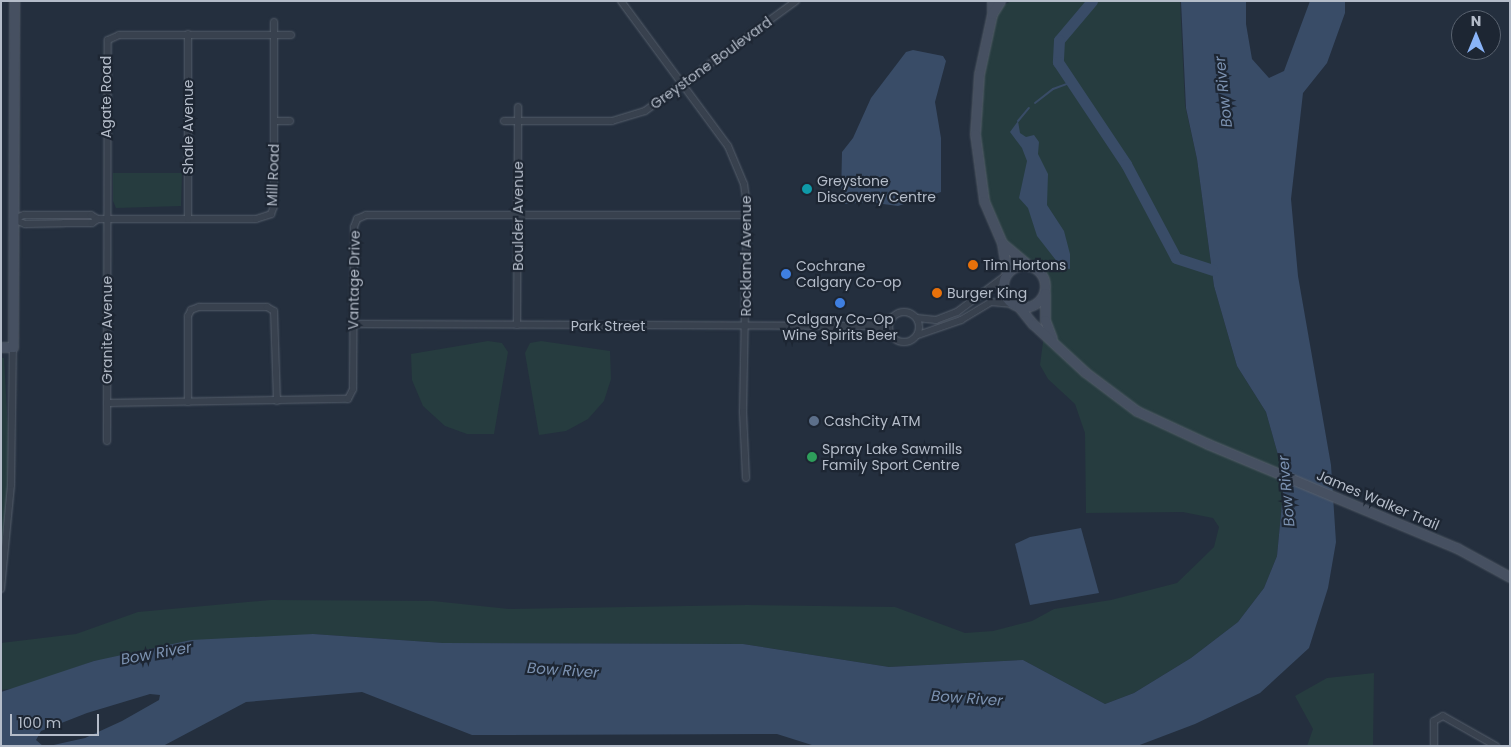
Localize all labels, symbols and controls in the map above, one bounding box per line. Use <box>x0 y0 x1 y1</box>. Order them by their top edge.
north arrow <box>1451 10 1501 60</box>
text: N <box>1471 11 1481 31</box>
street label: Greystone Boulevard <box>647 13 775 113</box>
water label: Bow River <box>1210 55 1236 129</box>
street label: Agate Road <box>98 56 114 138</box>
street label: Shale Avenue <box>180 79 196 175</box>
street label: Mill Road <box>264 143 282 207</box>
street label: Boulder Avenue <box>510 161 526 271</box>
place label: Greystone Discovery Centre <box>817 173 936 206</box>
marker: Greystone Discovery Centre <box>801 183 813 195</box>
street label: Rockland Avenue <box>738 196 754 316</box>
street label: Vantage Drive <box>345 230 363 330</box>
place label: Tim Hortons <box>983 257 1066 273</box>
place label: Cochrane Calgary Co-op <box>796 258 901 290</box>
marker: Tim Hortons <box>967 259 979 271</box>
marker: Cochrane Calgary Co-op <box>780 268 792 280</box>
street label: Granite Avenue <box>99 276 115 384</box>
place label: Burger King <box>947 285 1027 301</box>
marker: Burger King <box>931 287 943 299</box>
marker: Calgary Co-Op Wine Spirits Beer <box>834 297 846 309</box>
place label: Calgary Co-Op Wine Spirits Beer <box>782 311 898 344</box>
street label: Park Street <box>571 318 645 334</box>
place label: CashCity ATM <box>824 413 921 429</box>
marker: CashCity ATM <box>808 415 820 427</box>
place label: Spray Lake Sawmills Family Sport Centre <box>822 441 962 474</box>
marker: Spray Lake Sawmills Family Sport Centre <box>806 451 818 463</box>
water label: Bow River <box>1274 455 1298 527</box>
street label: James Walker Trail <box>1314 467 1442 533</box>
water label: Bow River <box>119 638 193 668</box>
water label: Bow River <box>527 659 599 681</box>
water label: Bow River <box>931 687 1003 709</box>
scale bar <box>12 704 101 736</box>
text: 100 m <box>18 712 61 733</box>

